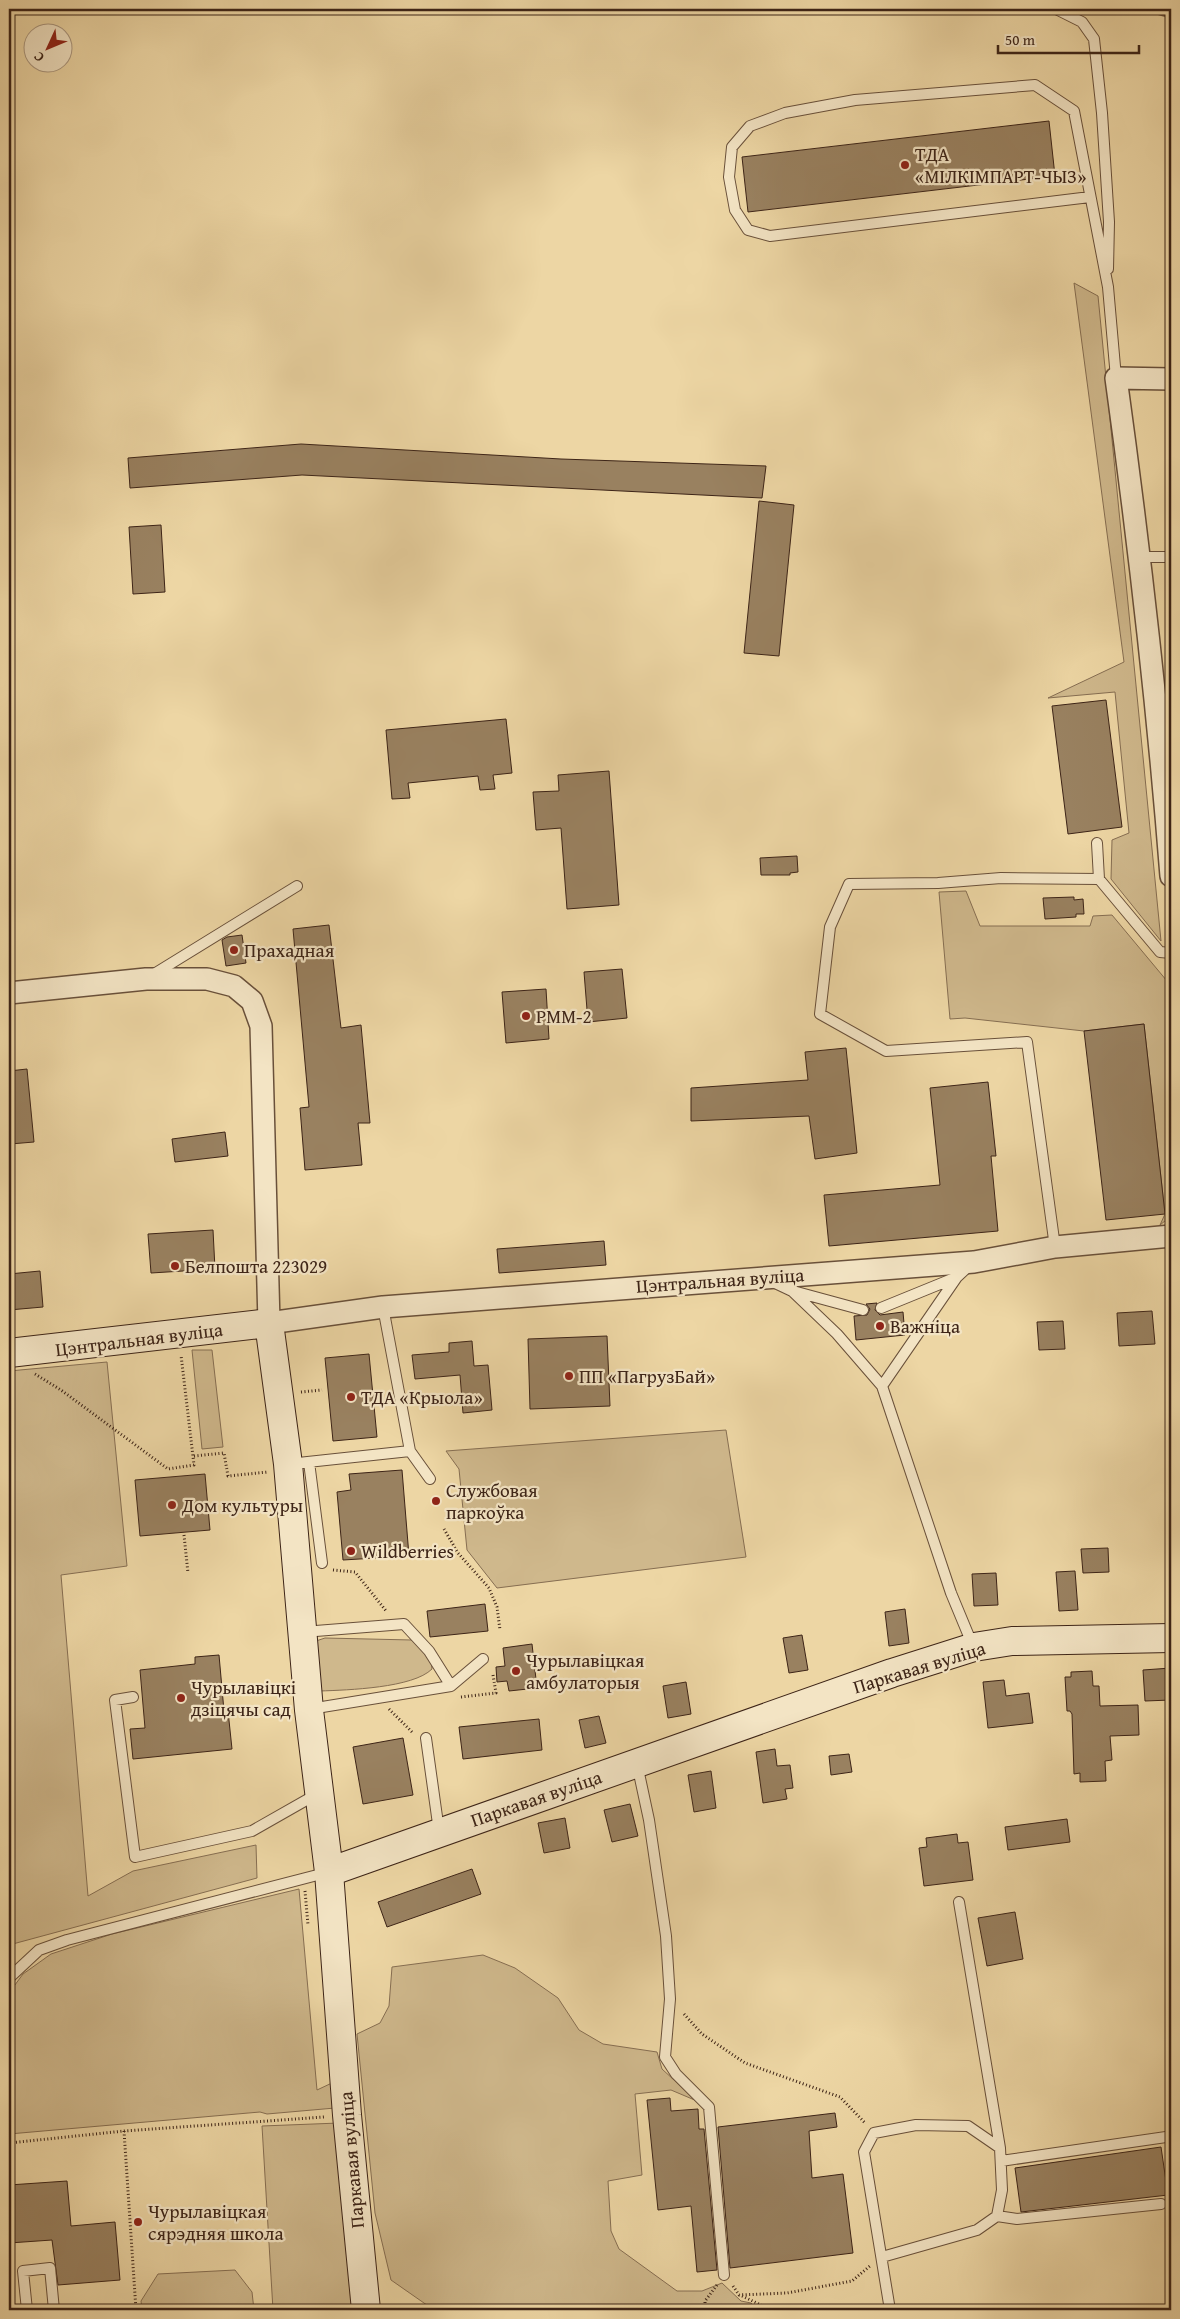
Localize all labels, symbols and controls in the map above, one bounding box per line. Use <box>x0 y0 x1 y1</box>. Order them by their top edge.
north arrow <box>22 22 72 72</box>
scale bar <box>998 22 1139 54</box>
text: 50 m <box>1005 29 1036 50</box>
text: С <box>29 47 49 67</box>
place label: ТДА «МIЛКIМПАРТ-ЧЫЗ» <box>915 140 1086 190</box>
marker: ТДА «МIЛКIМПАРТ-ЧЫЗ» <box>899 159 911 171</box>
place label: Прахадная <box>244 936 335 964</box>
marker: Прахадная <box>228 944 240 956</box>
place label: РММ-2 <box>536 1002 592 1030</box>
marker: РММ-2 <box>520 1010 532 1022</box>
place label: Белпошта 223029 <box>185 1252 327 1280</box>
marker: Белпошта 223029 <box>169 1260 181 1272</box>
street label: Цэнтральная вуліца <box>635 1260 805 1300</box>
place label: Важніца <box>890 1312 960 1340</box>
street label: Цэнтральная вуліца <box>54 1315 224 1363</box>
marker: Важніца <box>874 1320 886 1332</box>
place label: ПП «ПагрузБай» <box>579 1362 715 1390</box>
marker: ПП «ПагрузБай» <box>563 1370 575 1382</box>
place label: ТДА «Крыола» <box>361 1383 483 1411</box>
marker: ТДА «Крыола» <box>345 1391 357 1403</box>
place label: Службовая паркоўка <box>446 1476 538 1526</box>
place label: Дом культуры <box>181 1491 303 1519</box>
marker: Службовая паркоўка <box>430 1495 442 1507</box>
marker: Дом культуры <box>166 1499 178 1511</box>
place label: Wildberries <box>361 1537 454 1565</box>
marker: Wildberries <box>345 1545 357 1557</box>
street label: Паркавая вуліца <box>849 1634 989 1700</box>
place label: Чурылавіцкая амбулаторыя <box>526 1646 645 1696</box>
marker: Чурылавіцкая амбулаторыя <box>510 1665 522 1677</box>
place label: Чурылавіцкі дзіцячы сад <box>191 1673 296 1723</box>
marker: Чурылавіцкі дзіцячы сад <box>175 1692 187 1704</box>
street label: Паркавая вуліца <box>467 1762 605 1834</box>
street label: Паркавая вуліца <box>331 2090 371 2230</box>
place label: Чурылавіцкая сярэдняя школа <box>148 2197 284 2247</box>
marker: Чурылавіцкая сярэдняя школа <box>132 2216 144 2228</box>

